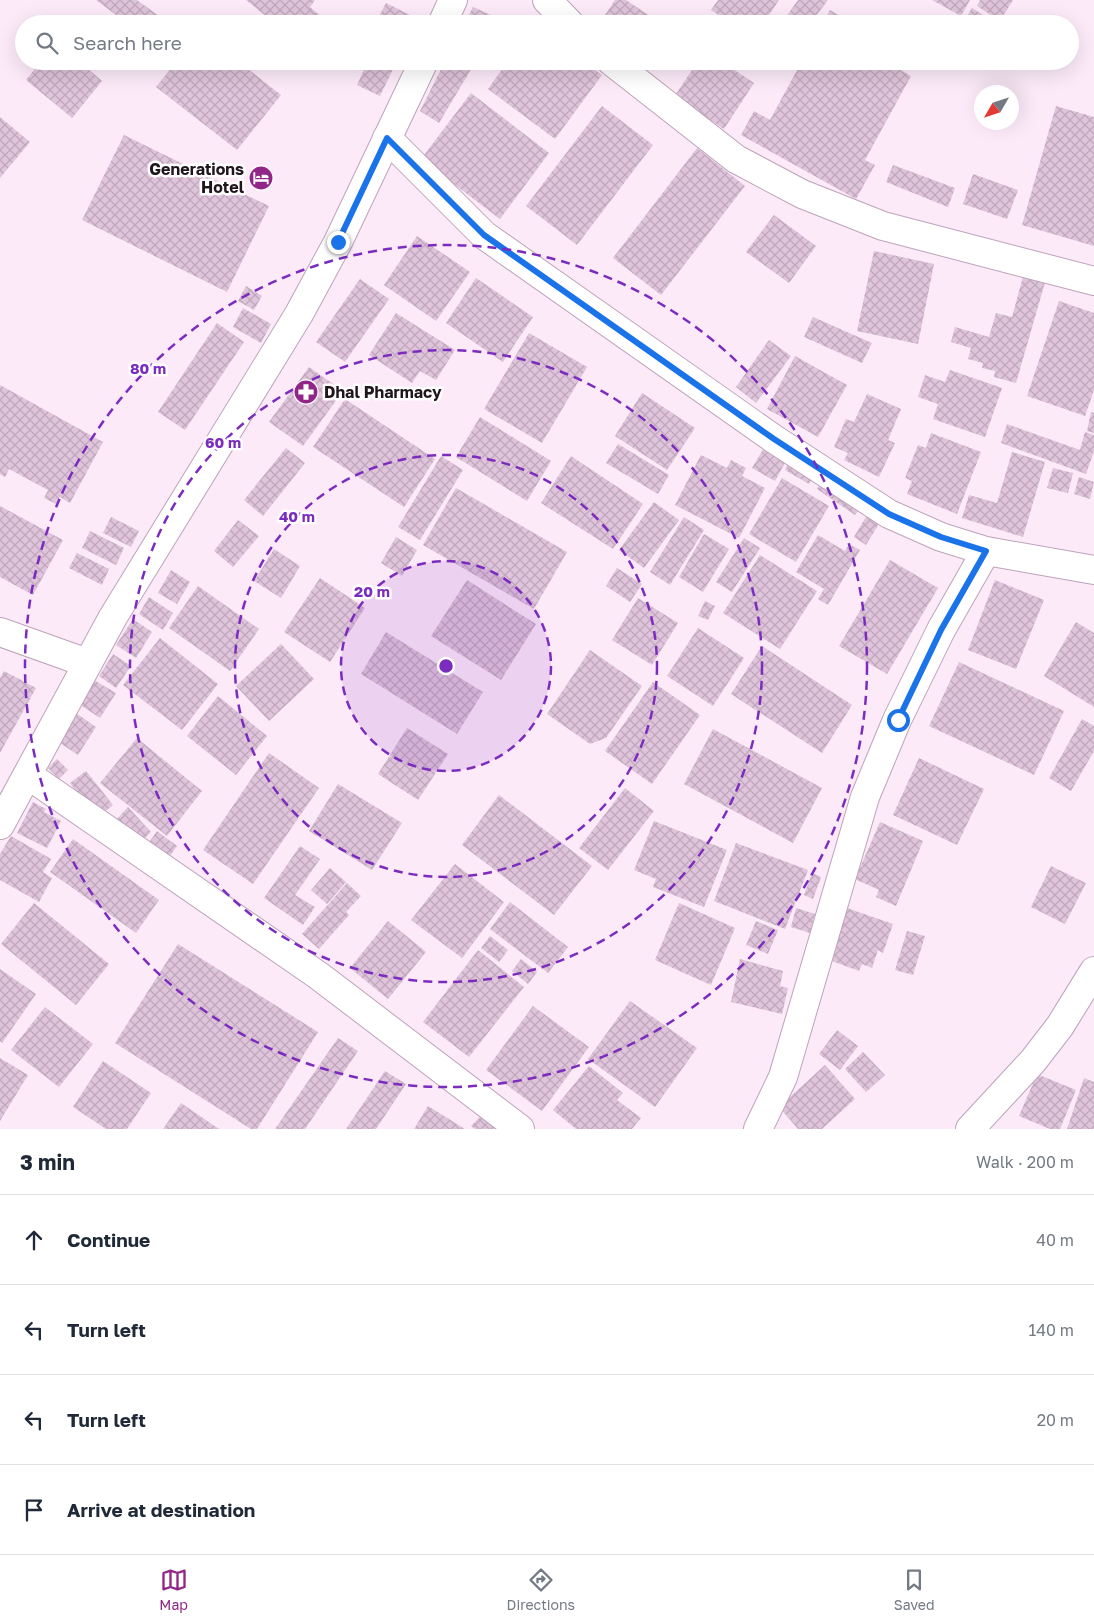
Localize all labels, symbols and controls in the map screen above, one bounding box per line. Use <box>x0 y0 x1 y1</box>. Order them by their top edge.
search box <box>15 15 1079 70</box>
icon: search <box>33 29 61 57</box>
text: Search here <box>73 31 182 54</box>
north arrow <box>974 85 1019 130</box>
place label: Generations Hotel <box>149 159 245 197</box>
hotel icon: Generations Hotel <box>248 165 274 191</box>
route end <box>327 231 350 254</box>
text: 80 m <box>130 359 166 377</box>
pharmacy icon: Dhal Pharmacy <box>293 379 319 405</box>
place label: Dhal Pharmacy <box>324 382 442 402</box>
text: 60 m <box>205 433 241 451</box>
text: 40 m <box>279 507 315 525</box>
text: 20 m <box>354 582 390 600</box>
centre of rings <box>437 657 455 675</box>
route start <box>887 709 910 732</box>
text: 3 min <box>20 1149 75 1175</box>
text: Walk · 200 m <box>976 1152 1074 1172</box>
icon: ahead <box>20 1226 48 1254</box>
text: Continue <box>67 1228 150 1251</box>
text: 40 m <box>1036 1230 1074 1250</box>
icon: left <box>20 1316 48 1344</box>
text: Turn left <box>67 1318 146 1341</box>
text: 140 m <box>1028 1320 1074 1340</box>
icon: left <box>20 1406 48 1434</box>
text: Turn left <box>67 1408 146 1431</box>
text: 20 m <box>1037 1410 1074 1430</box>
icon: arrive <box>20 1496 48 1524</box>
text: Arrive at destination <box>67 1498 255 1521</box>
tab: Map <box>159 1566 188 1613</box>
tab: Directions <box>507 1566 575 1613</box>
tab: Saved <box>894 1566 935 1613</box>

